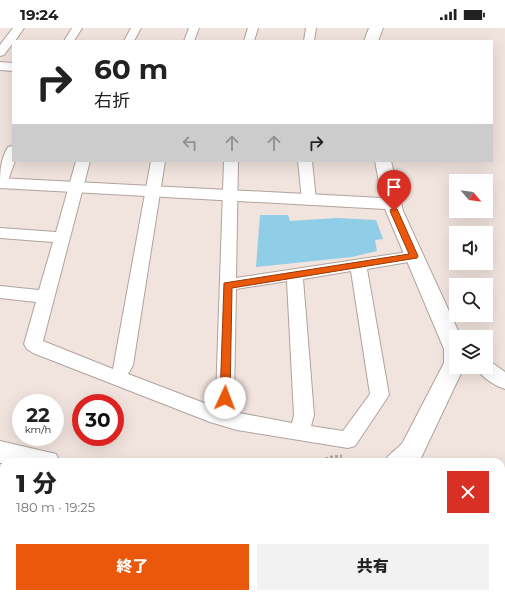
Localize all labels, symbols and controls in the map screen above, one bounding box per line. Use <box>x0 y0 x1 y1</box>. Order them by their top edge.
text: 19:24 <box>20 5 58 24</box>
text: 60 m <box>94 52 168 86</box>
icon: right <box>28 56 80 108</box>
text: 右折 <box>94 90 130 112</box>
icon: left <box>179 132 201 154</box>
icon: ahead <box>221 132 243 154</box>
icon: ahead <box>263 132 285 154</box>
icon: right <box>305 132 327 154</box>
pin <box>377 170 411 211</box>
north arrow <box>449 174 493 218</box>
map controls <box>449 174 493 374</box>
icon: arrive <box>383 176 405 198</box>
button: sound <box>449 226 493 270</box>
button: search <box>449 278 493 322</box>
button: layers <box>449 330 493 374</box>
position arrow <box>204 377 246 419</box>
speed limit sign: 30 <box>72 394 124 446</box>
text: 22 <box>26 403 50 427</box>
text: km/h <box>25 423 51 436</box>
text: 1 分 <box>16 469 57 498</box>
button: close <box>447 471 489 513</box>
text: 180 m · 19:25 <box>16 499 95 515</box>
button: 終了 <box>16 544 249 590</box>
button: 共有 <box>257 544 489 590</box>

